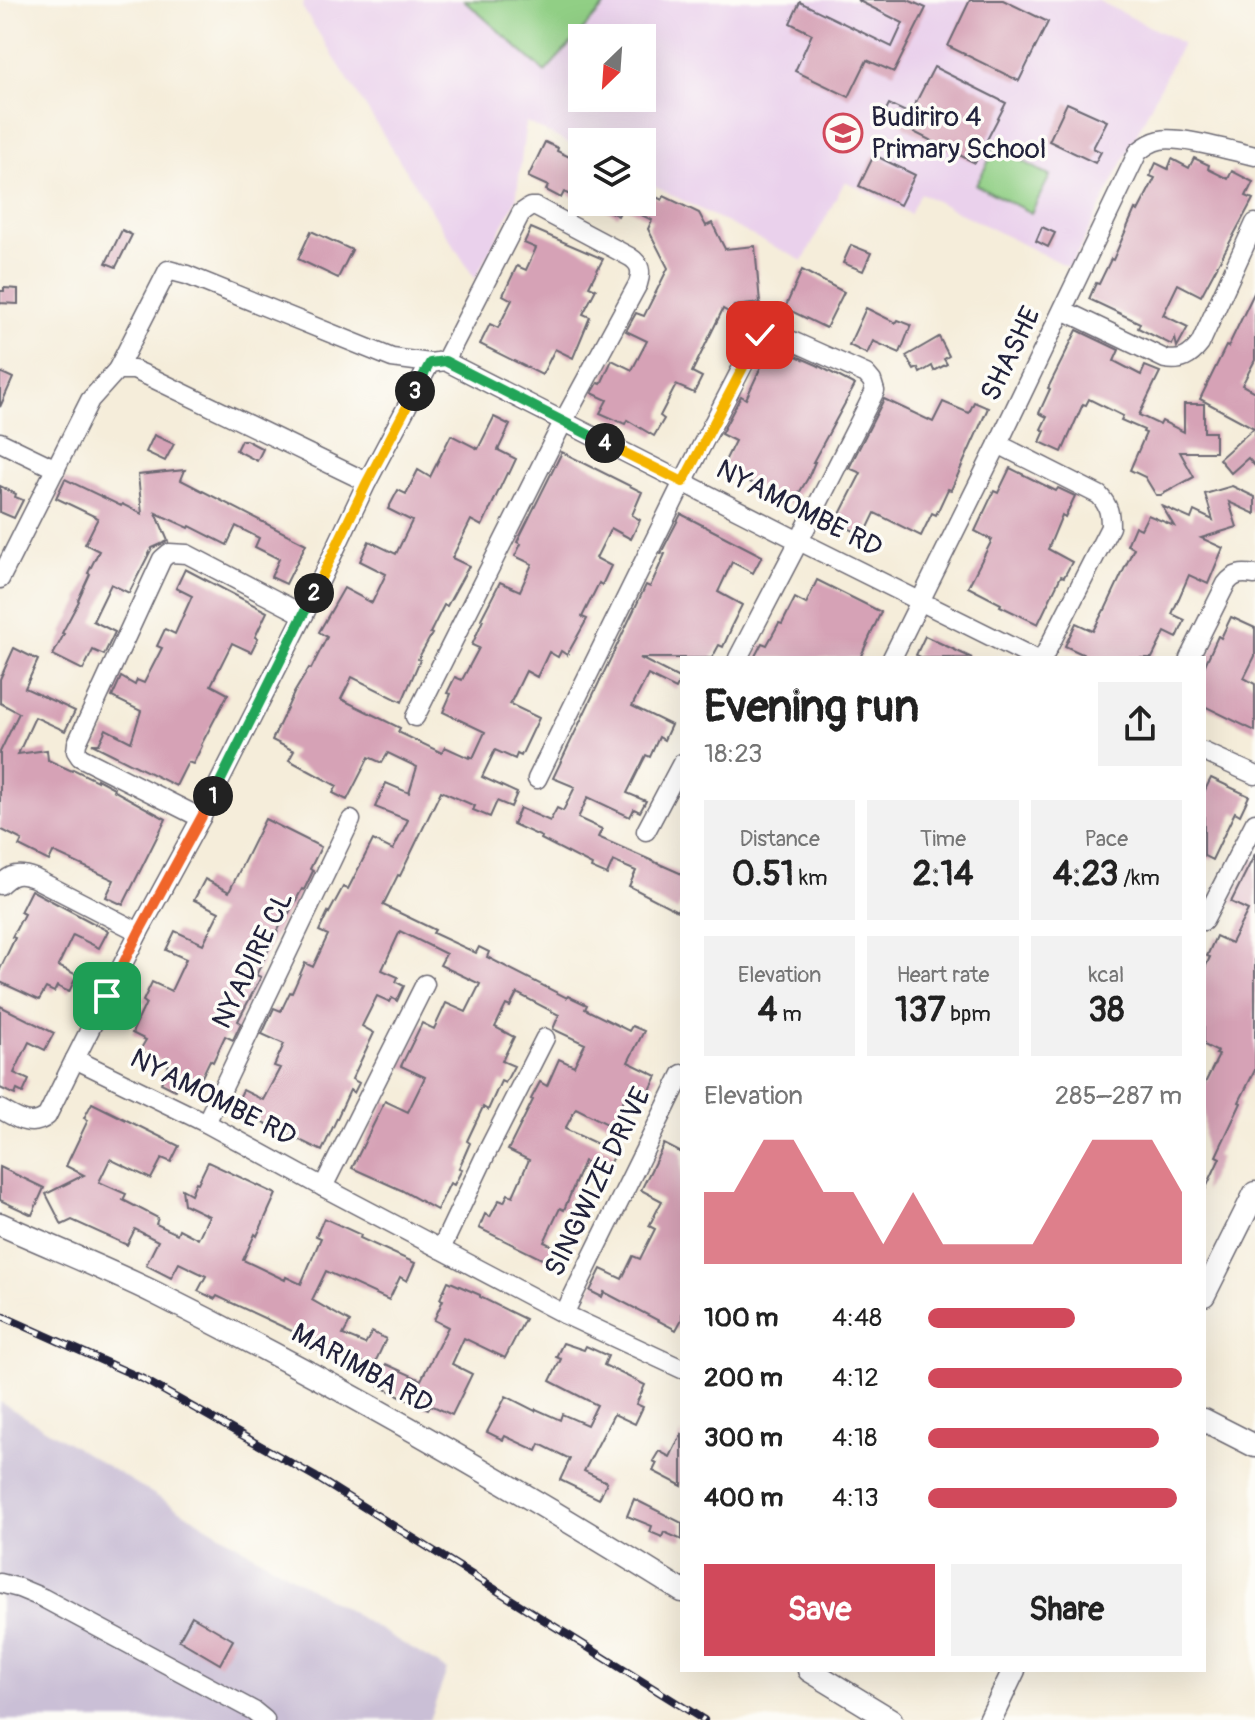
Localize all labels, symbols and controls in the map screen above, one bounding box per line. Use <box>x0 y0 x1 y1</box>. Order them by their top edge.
north arrow <box>568 24 656 112</box>
map controls <box>568 24 656 216</box>
place label: Budiriro 4 Primary School <box>871 100 1047 167</box>
school or university icon: Budiriro 4 Primary School <box>822 112 864 154</box>
button: layers <box>568 128 656 216</box>
pin <box>726 301 794 369</box>
street label: SHASHE <box>973 301 1049 407</box>
icon: check <box>738 313 782 357</box>
pin: 3 <box>395 371 435 411</box>
text: 3 <box>409 377 421 405</box>
pin: 4 <box>585 423 625 463</box>
text: 4 <box>599 429 611 457</box>
street label: NYAMOMBE RD <box>710 452 888 566</box>
pin: 2 <box>294 573 334 613</box>
text: 2 <box>308 579 320 607</box>
text: Evening run <box>704 680 919 735</box>
button: share <box>1098 682 1182 766</box>
text: 18:23 <box>704 738 762 770</box>
pin: 1 <box>193 776 233 816</box>
text: 1 <box>209 782 217 810</box>
text: Distance <box>739 825 820 853</box>
text: Time <box>920 825 966 853</box>
text: Pace <box>1085 825 1128 853</box>
text: 0.51 <box>732 853 794 896</box>
text: 2:14 <box>912 853 974 896</box>
text: 4:23 <box>1053 853 1119 896</box>
text: km <box>794 864 828 892</box>
text: /km <box>1119 864 1160 892</box>
street label: NYADIRE CL <box>205 885 301 1035</box>
text: Elevation <box>738 961 822 989</box>
text: Heart rate <box>897 961 989 989</box>
text: kcal <box>1088 961 1124 989</box>
pin <box>73 962 141 1030</box>
icon: arrive <box>85 974 129 1018</box>
text: 4 <box>758 989 777 1032</box>
text: 137 <box>895 989 945 1032</box>
text: 38 <box>1088 989 1124 1032</box>
text: m <box>777 1000 802 1028</box>
text: bpm <box>945 1000 991 1028</box>
street label: NYAMOMBE RD <box>124 1041 302 1155</box>
text: Elevation <box>704 1080 803 1112</box>
text: 285–287 m <box>1055 1080 1182 1112</box>
street label: SINGWIZE DRIVE <box>537 1082 659 1282</box>
text: 100 m <box>704 1302 778 1334</box>
text: 4:48 <box>832 1302 882 1334</box>
street label: MARIMBA RD <box>285 1316 439 1422</box>
text: 200 m <box>704 1362 783 1394</box>
text: 4:12 <box>832 1362 879 1394</box>
text: 300 m <box>704 1422 783 1454</box>
text: 4:18 <box>832 1422 877 1454</box>
text: 400 m <box>704 1482 783 1514</box>
text: 4:13 <box>832 1482 879 1514</box>
button: Save <box>704 1564 935 1656</box>
button: Share <box>951 1564 1182 1656</box>

